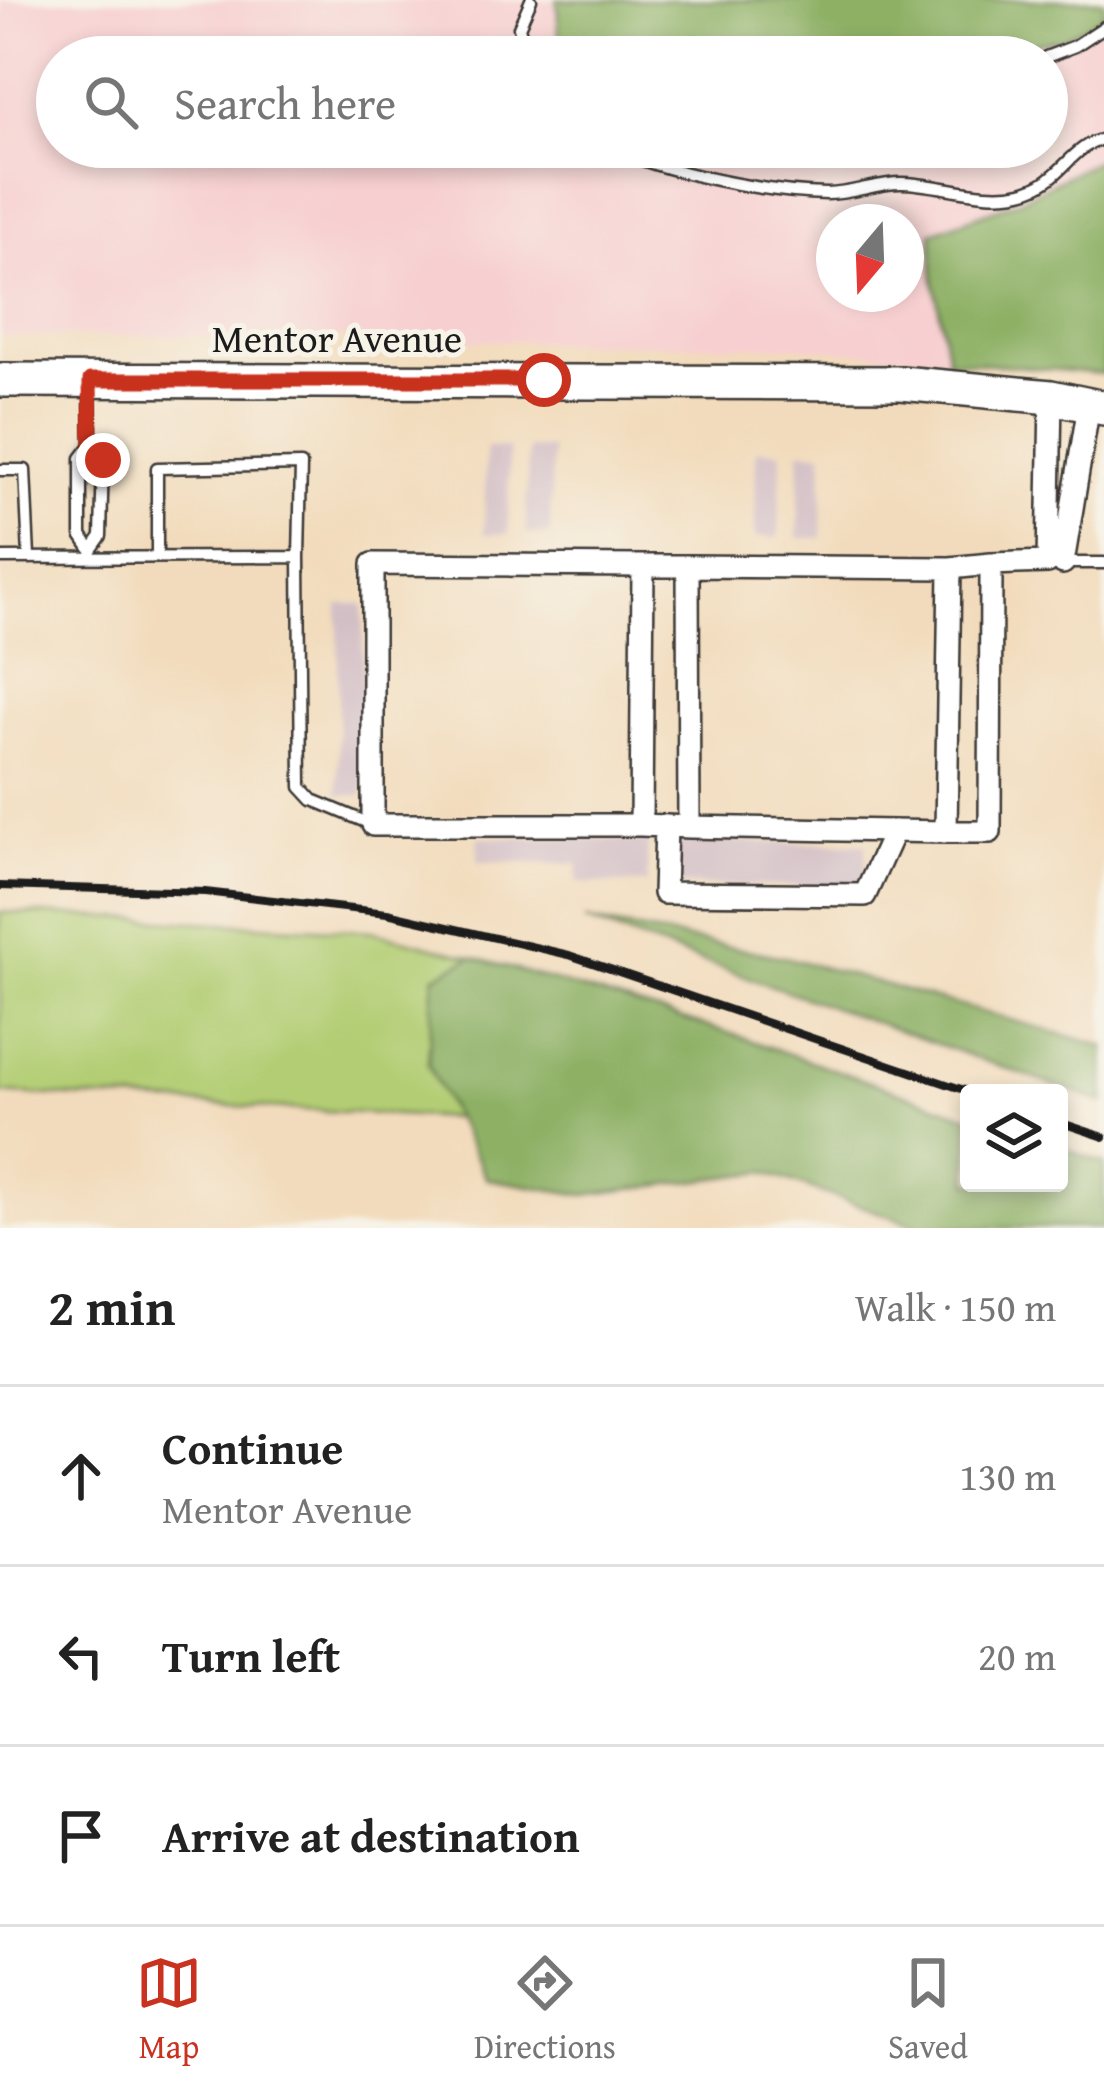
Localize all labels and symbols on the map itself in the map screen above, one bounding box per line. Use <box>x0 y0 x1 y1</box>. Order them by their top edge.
north arrow <box>816 204 924 312</box>
street label: Mentor Avenue <box>212 309 462 366</box>
route start <box>517 353 571 407</box>
route end <box>76 433 130 487</box>

